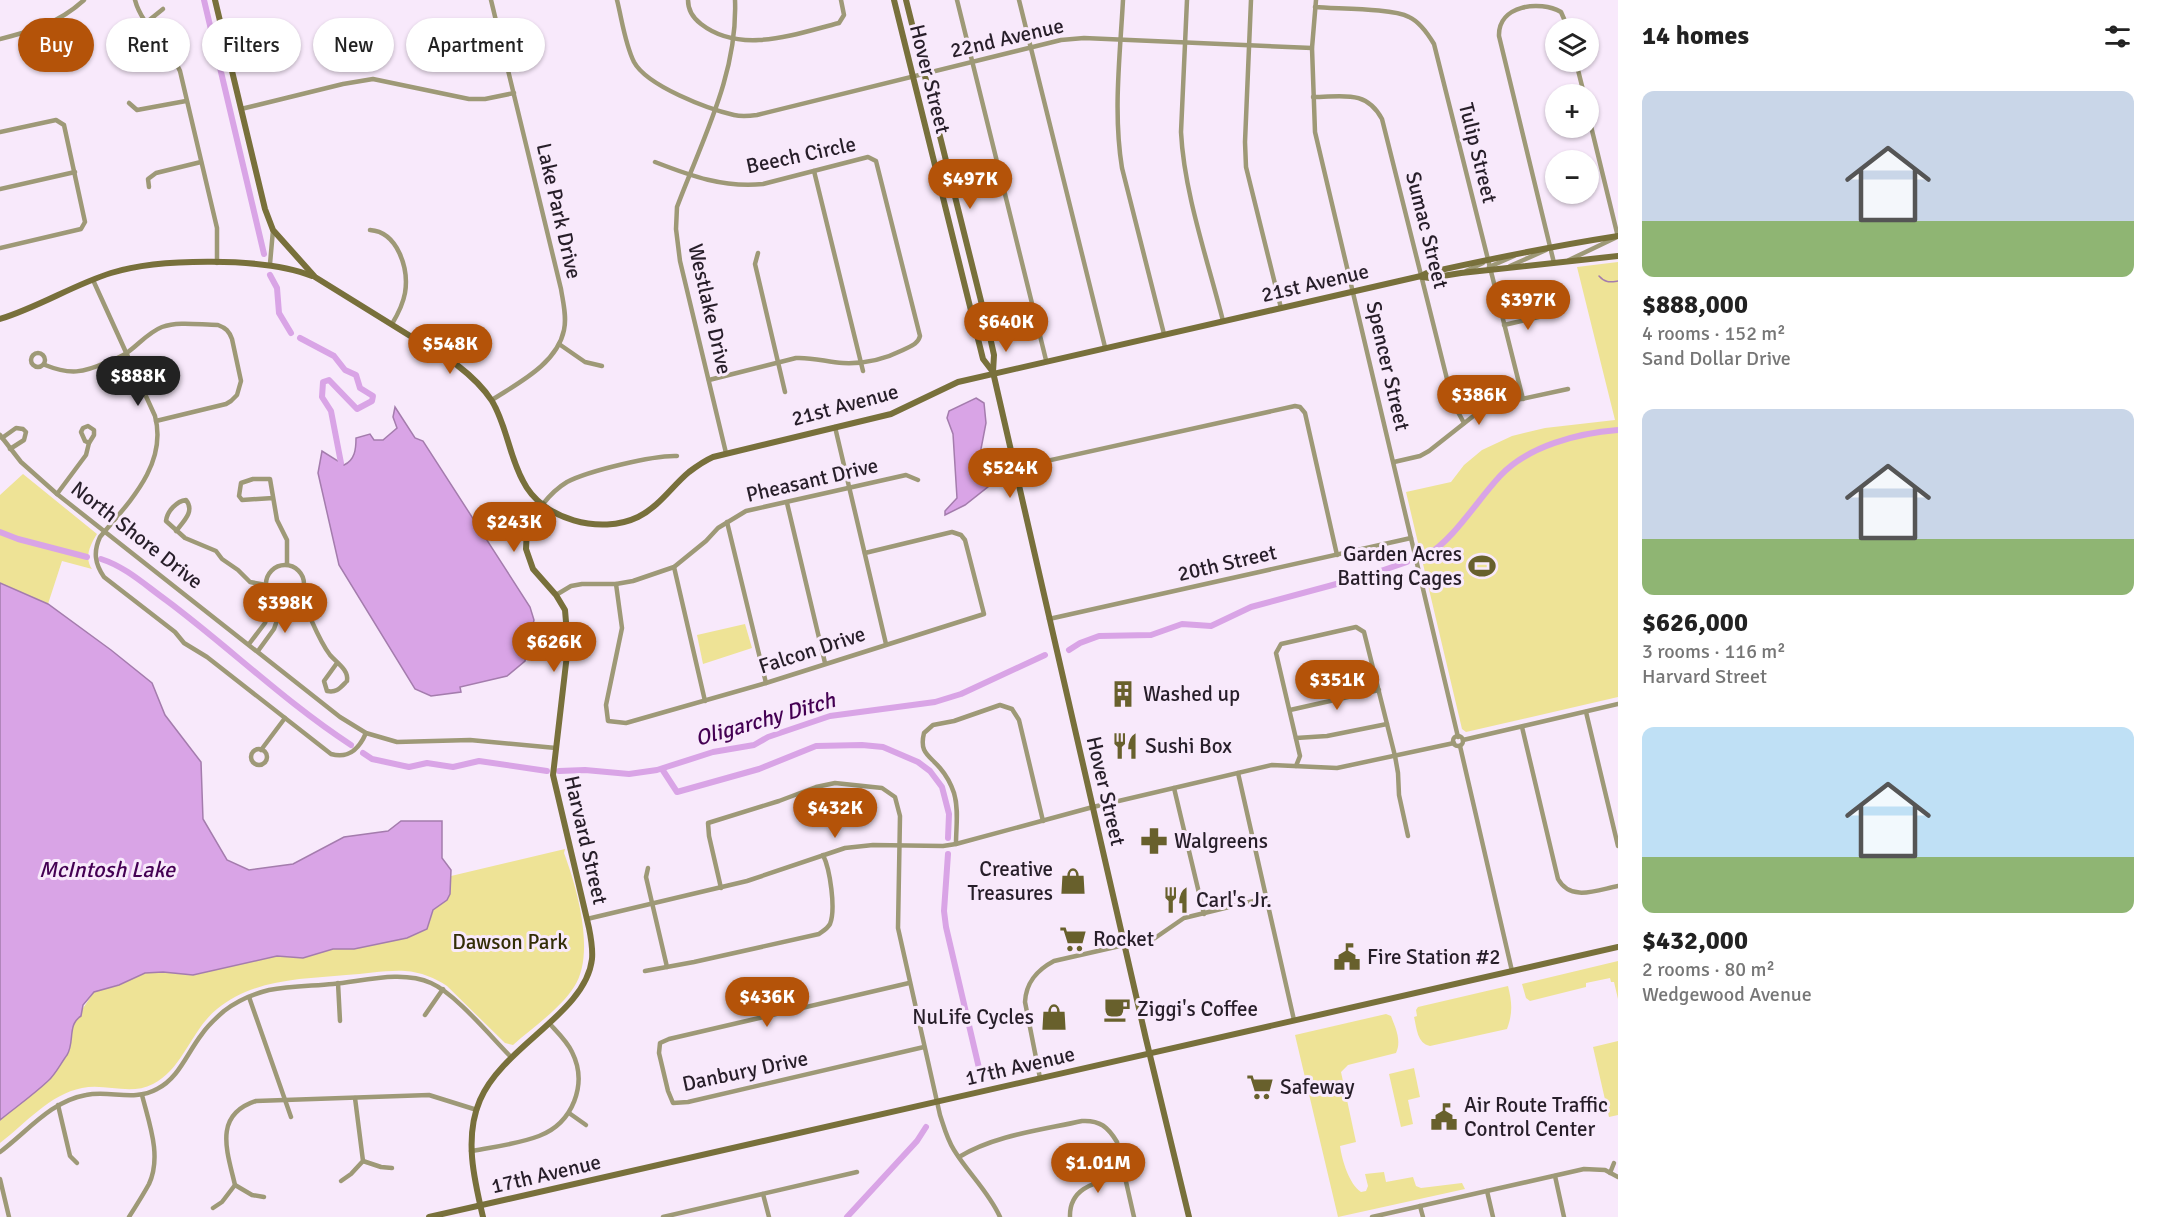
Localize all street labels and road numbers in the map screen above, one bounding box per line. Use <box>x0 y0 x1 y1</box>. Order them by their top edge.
street label: 22nd Avenue <box>948 12 1066 64</box>
street label: Hover Street <box>904 22 956 136</box>
street label: Tulip Street <box>1453 100 1503 206</box>
street label: Beech Circle <box>744 131 858 179</box>
street label: Lake Park Drive <box>531 141 587 281</box>
street label: Sumac Street <box>1400 169 1454 291</box>
street label: Westlake Drive <box>682 241 738 377</box>
street label: 21st Avenue <box>1259 258 1371 308</box>
street label: Spencer Street <box>1360 299 1416 433</box>
street label: 21st Avenue <box>789 378 901 432</box>
street label: Pheasant Drive <box>743 452 881 508</box>
street label: North Shore Drive <box>66 475 208 595</box>
street label: 20th Street <box>1175 539 1279 587</box>
street label: Falcon Drive <box>755 621 869 679</box>
street label: Hover Street <box>1081 734 1131 848</box>
street label: Harvard Street <box>559 773 613 907</box>
street label: 17th Avenue <box>963 1041 1077 1091</box>
street label: Danbury Drive <box>680 1045 810 1097</box>
street label: 17th Avenue <box>489 1149 603 1199</box>

